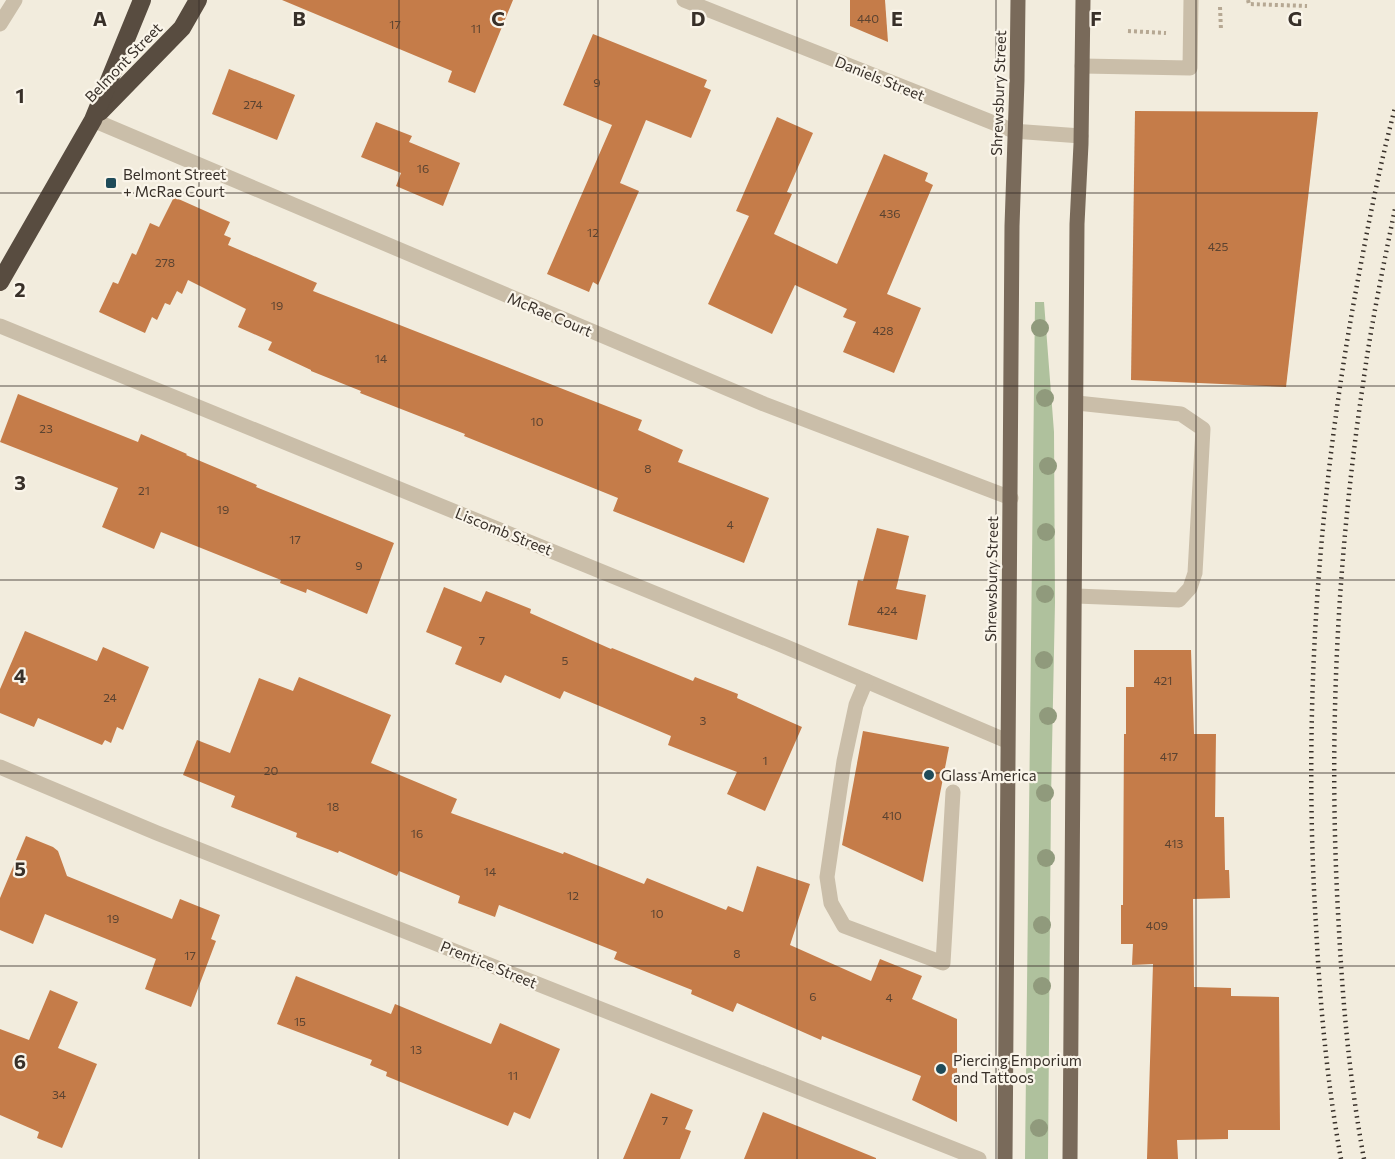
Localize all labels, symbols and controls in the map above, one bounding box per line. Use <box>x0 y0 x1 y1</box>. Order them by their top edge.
text: A <box>93 6 107 30</box>
text: B <box>292 6 306 30</box>
text: C <box>491 6 505 30</box>
text: D <box>691 6 705 30</box>
text: E <box>891 6 903 30</box>
text: F <box>1090 6 1102 30</box>
text: G <box>1288 6 1302 30</box>
house number: 440 <box>857 11 879 25</box>
house number: 17 <box>389 17 401 31</box>
street label: Belmont Street <box>81 19 165 105</box>
house number: 11 <box>471 21 481 35</box>
street label: Shrewsbury Street <box>987 30 1009 156</box>
street label: Daniels Street <box>833 52 927 104</box>
house number: 9 <box>593 75 601 89</box>
text: 1 <box>15 83 25 107</box>
house number: 274 <box>243 97 263 111</box>
house number: 16 <box>417 161 429 175</box>
place label: Belmont Street + McRae Court <box>123 165 226 200</box>
marker: Belmont Street + McRae Court <box>104 176 118 190</box>
house number: 436 <box>879 206 901 220</box>
house number: 12 <box>587 225 599 239</box>
house number: 425 <box>1208 239 1228 253</box>
house number: 278 <box>155 255 175 269</box>
text: 2 <box>14 277 26 301</box>
street label: McRae Court <box>505 288 595 340</box>
house number: 19 <box>271 298 283 312</box>
house number: 428 <box>873 323 893 337</box>
house number: 14 <box>375 351 387 365</box>
house number: 10 <box>531 414 544 428</box>
house number: 23 <box>39 421 53 435</box>
house number: 8 <box>644 461 652 475</box>
text: 3 <box>14 470 26 494</box>
house number: 21 <box>138 483 150 497</box>
house number: 19 <box>217 502 229 516</box>
street label: Liscomb Street <box>453 503 555 559</box>
street label: Shrewsbury Street <box>981 516 1001 642</box>
house number: 4 <box>726 517 734 531</box>
house number: 17 <box>289 532 301 546</box>
house number: 9 <box>355 558 363 572</box>
house number: 424 <box>877 603 897 617</box>
house number: 7 <box>479 633 485 647</box>
house number: 5 <box>562 653 569 667</box>
text: 4 <box>14 663 26 687</box>
house number: 421 <box>1154 673 1172 687</box>
house number: 24 <box>103 690 117 704</box>
house number: 3 <box>700 713 707 727</box>
house number: 417 <box>1160 749 1178 763</box>
house number: 1 <box>762 753 768 767</box>
house number: 20 <box>264 763 278 777</box>
place label: Glass America <box>941 766 1037 784</box>
marker: Glass America <box>922 768 936 782</box>
house number: 18 <box>327 799 339 813</box>
house number: 410 <box>882 808 902 822</box>
house number: 16 <box>411 826 423 840</box>
house number: 413 <box>1165 836 1184 850</box>
text: 5 <box>14 856 26 880</box>
house number: 14 <box>484 864 496 878</box>
house number: 12 <box>567 888 579 902</box>
house number: 10 <box>651 906 664 920</box>
house number: 19 <box>107 911 119 925</box>
house number: 409 <box>1146 918 1168 932</box>
street label: Prentice Street <box>438 937 540 991</box>
house number: 8 <box>733 946 741 960</box>
house number: 17 <box>184 948 196 962</box>
house number: 6 <box>809 989 817 1003</box>
house number: 4 <box>885 990 893 1004</box>
house number: 15 <box>294 1014 306 1028</box>
house number: 13 <box>410 1042 422 1056</box>
text: 6 <box>14 1049 26 1073</box>
place label: Piercing Emporium and Tattoos <box>953 1051 1082 1086</box>
marker: Piercing Emporium and Tattoos <box>934 1062 948 1076</box>
house number: 11 <box>508 1068 518 1082</box>
house number: 34 <box>52 1087 66 1101</box>
house number: 7 <box>662 1113 668 1127</box>

